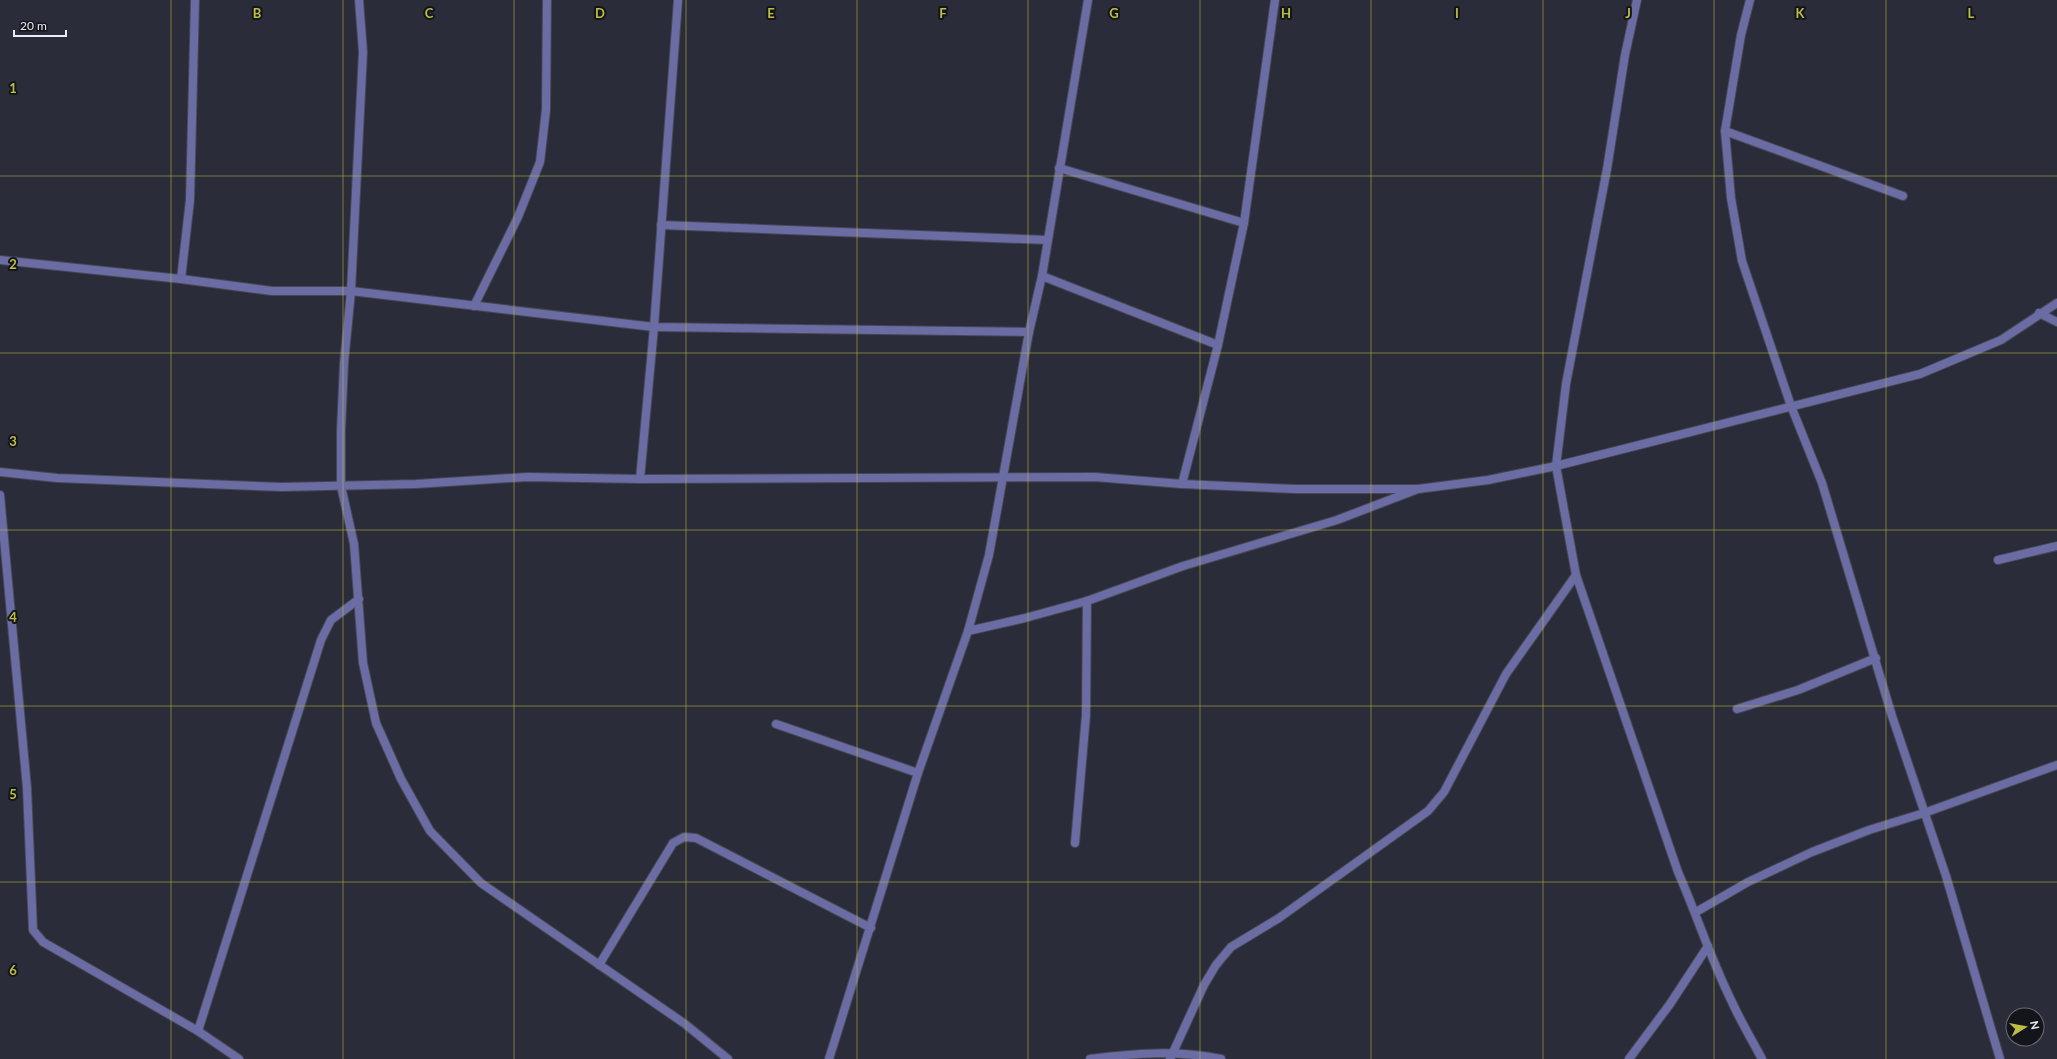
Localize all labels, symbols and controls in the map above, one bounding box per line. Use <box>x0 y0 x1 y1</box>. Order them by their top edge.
text: B <box>253 5 262 21</box>
text: C <box>425 5 434 21</box>
text: D <box>595 5 605 21</box>
text: E <box>767 5 775 21</box>
text: F <box>939 5 947 21</box>
text: G <box>1109 5 1119 21</box>
text: H <box>1281 5 1291 21</box>
text: I <box>1455 5 1459 21</box>
text: J <box>1625 5 1631 21</box>
text: K <box>1796 5 1806 21</box>
text: L <box>1968 5 1975 21</box>
scale bar <box>14 12 66 38</box>
text: 20 m <box>20 18 47 33</box>
text: 1 <box>9 80 17 96</box>
text: 2 <box>9 256 17 272</box>
text: 3 <box>9 433 17 449</box>
text: 4 <box>9 609 17 625</box>
text: 5 <box>9 786 17 802</box>
text: 6 <box>9 962 17 978</box>
north arrow <box>2005 1007 2045 1047</box>
text: N <box>2028 1020 2042 1030</box>

